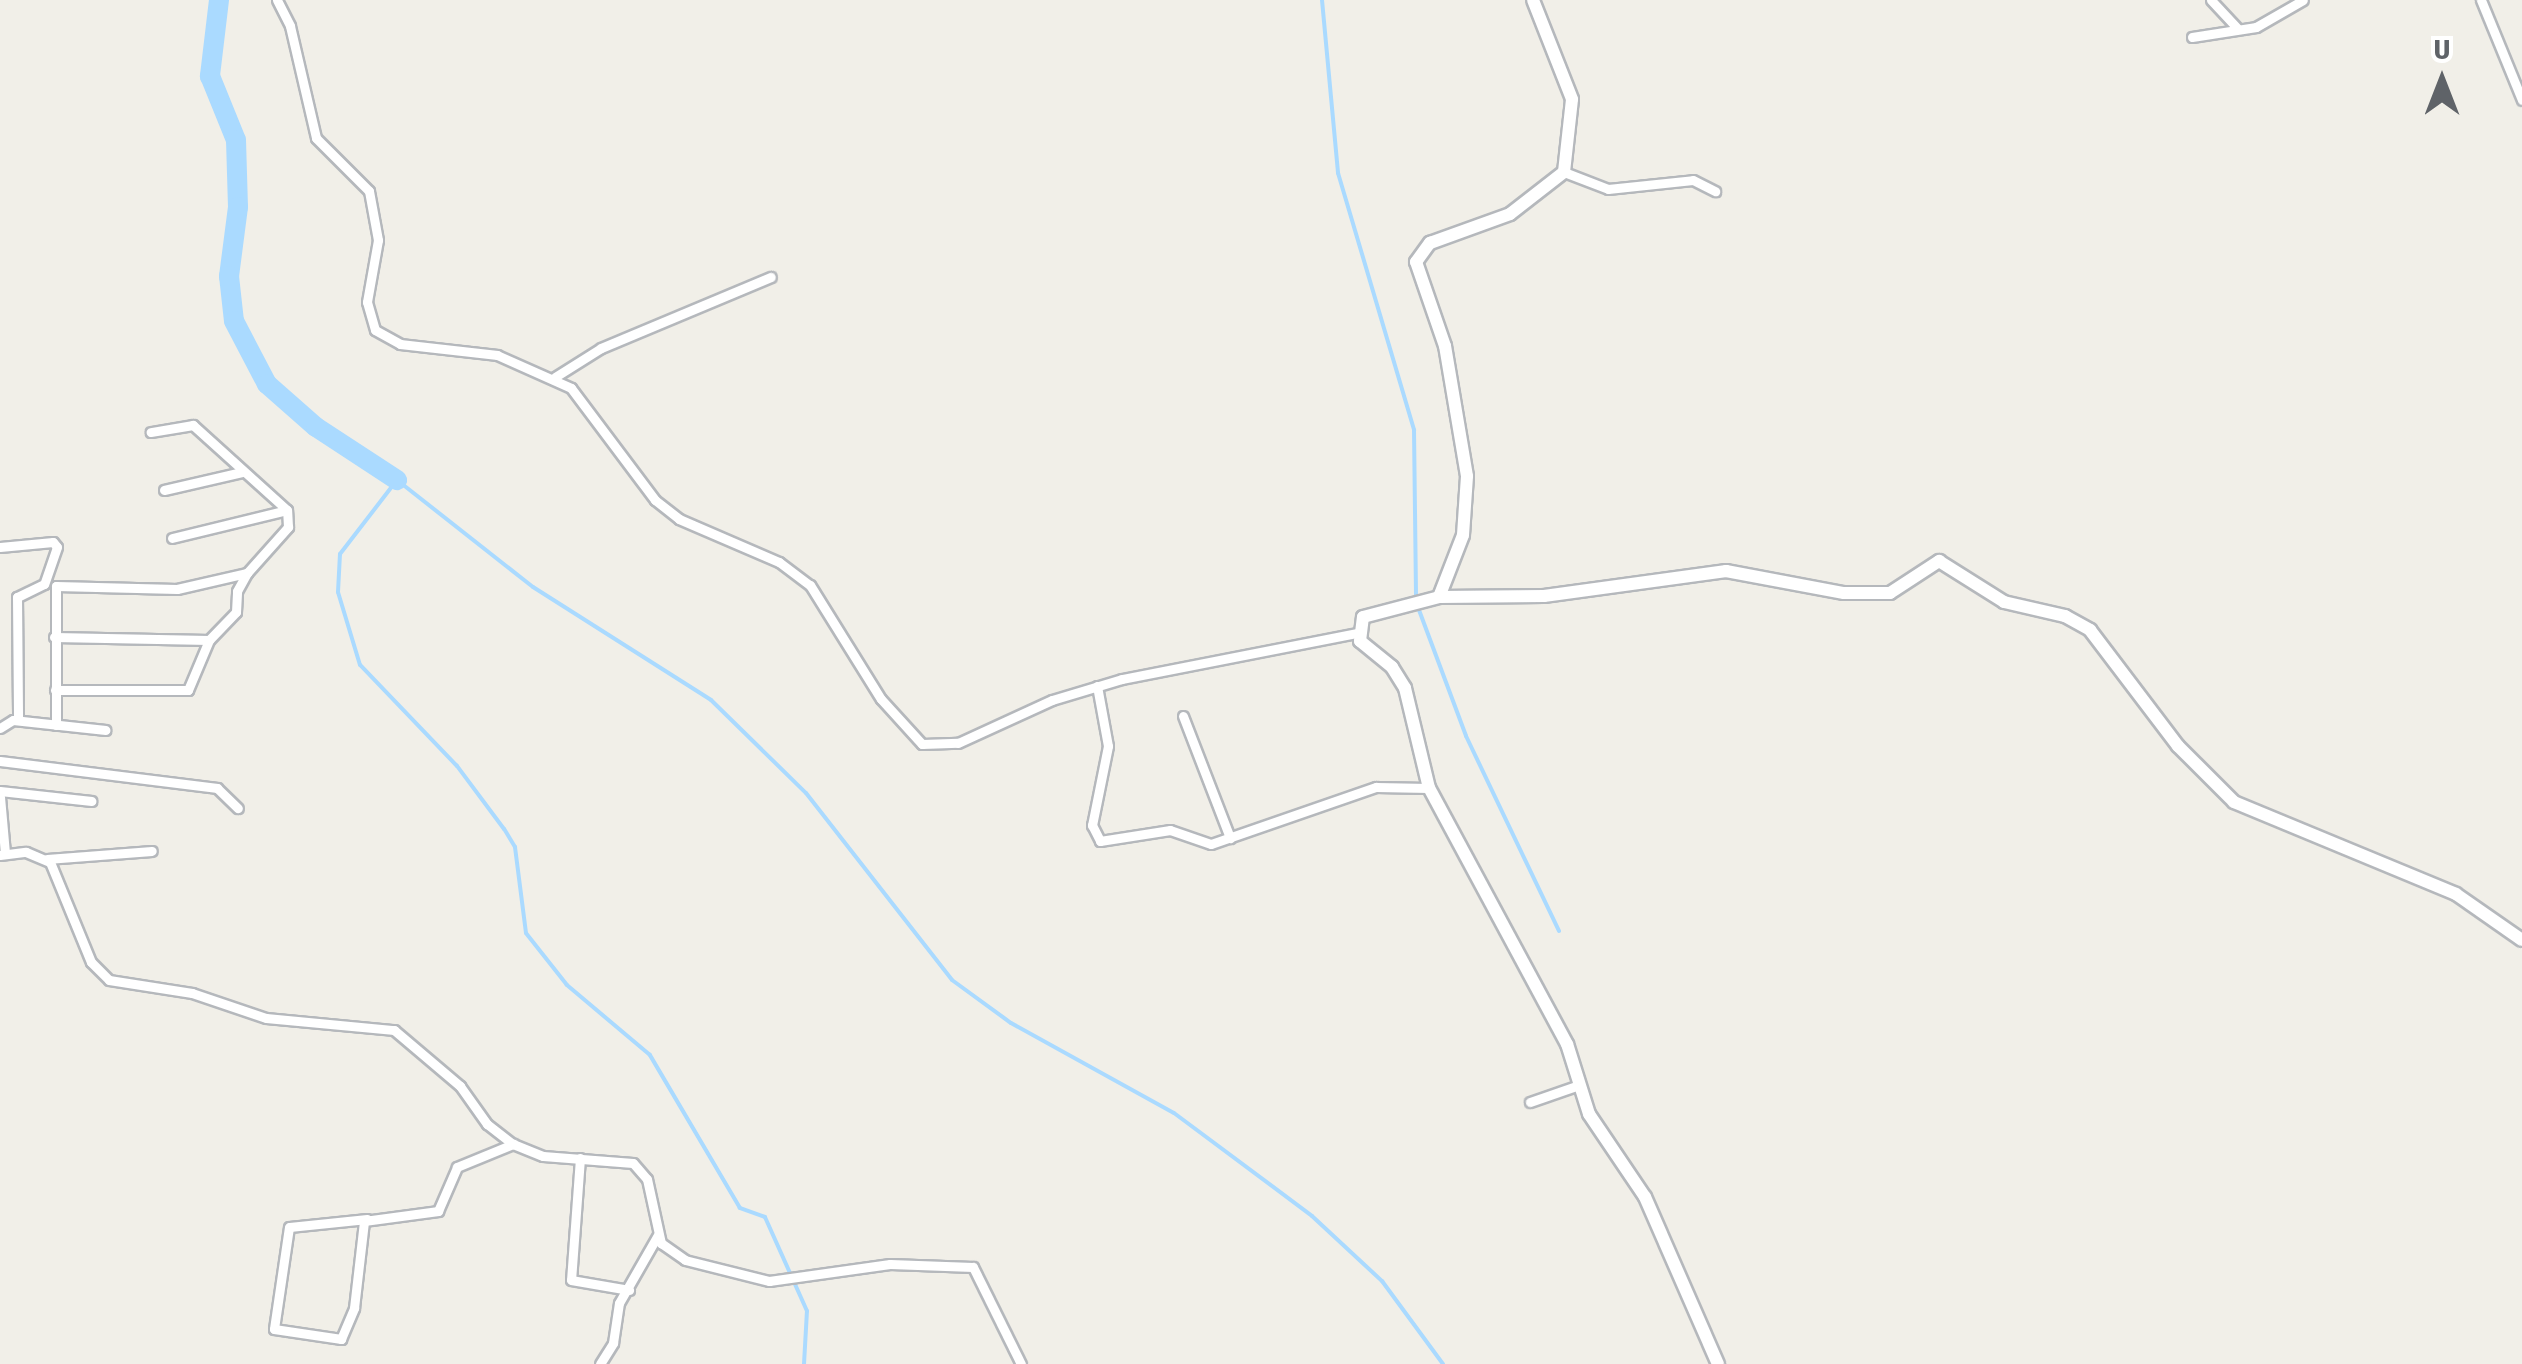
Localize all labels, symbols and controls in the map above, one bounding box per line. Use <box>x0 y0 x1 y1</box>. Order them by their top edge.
north arrow <box>2392 30 2492 130</box>
text: U <box>2434 33 2450 66</box>

